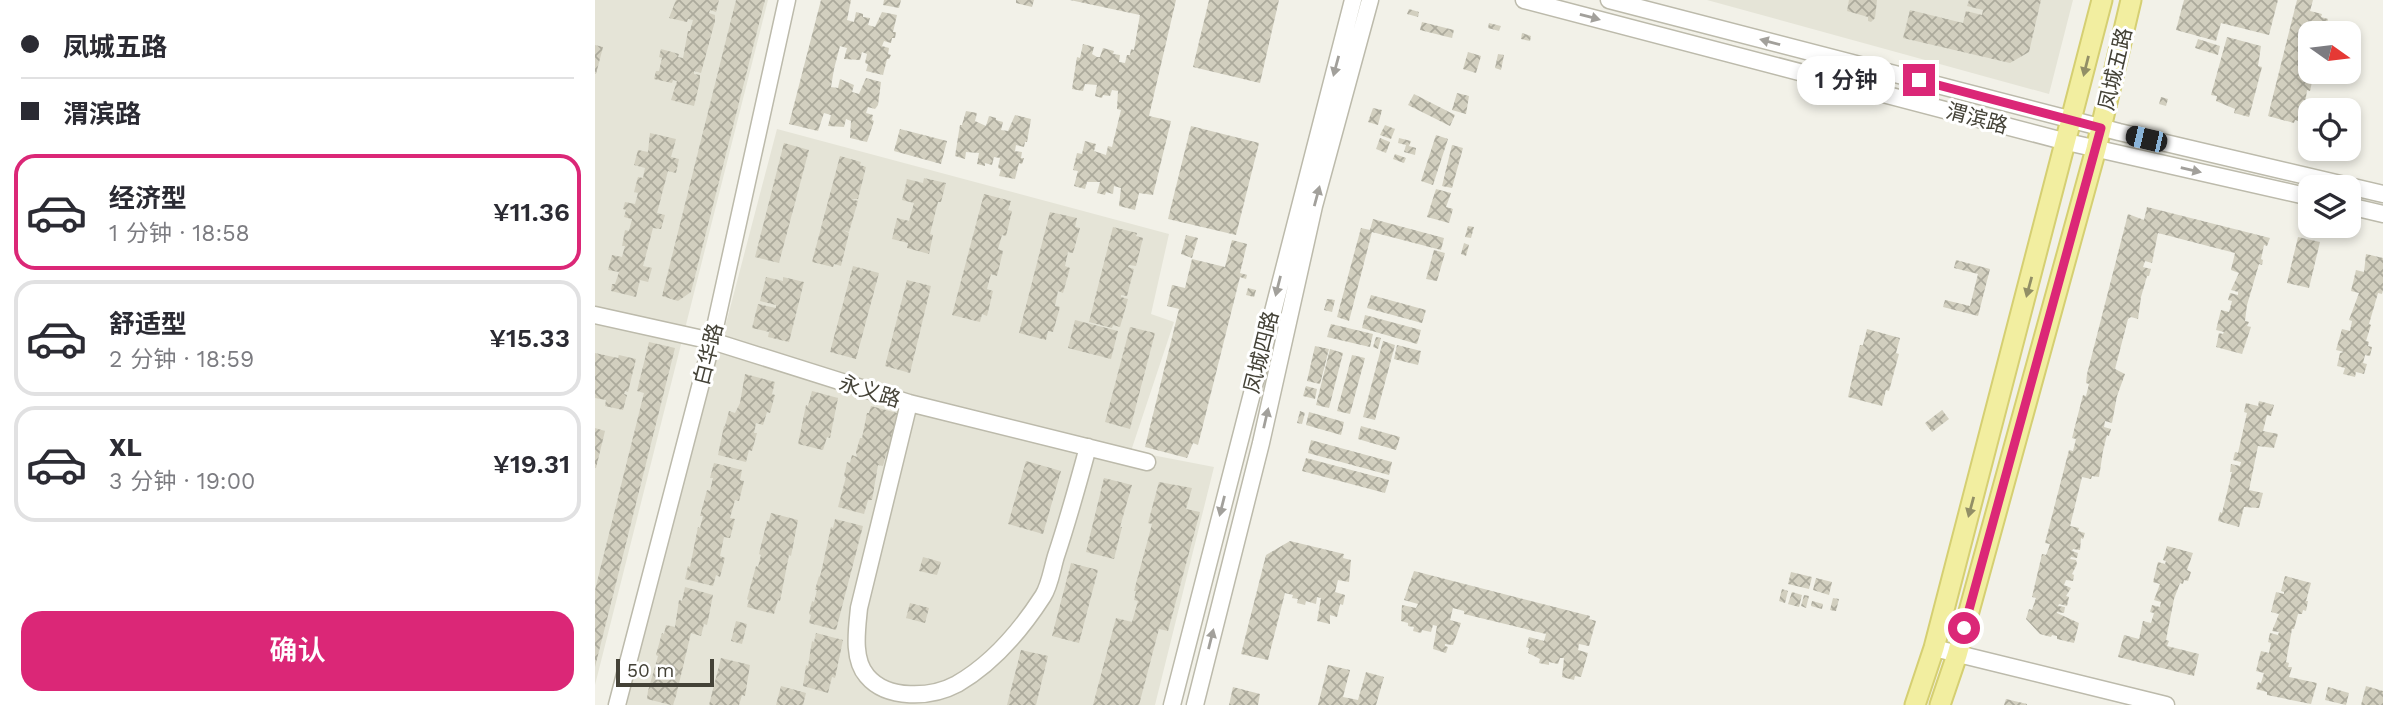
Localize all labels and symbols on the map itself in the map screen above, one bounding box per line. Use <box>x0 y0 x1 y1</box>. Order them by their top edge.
one-way arrow <box>1580 12 1602 23</box>
north arrow <box>2298 21 2361 84</box>
street label: 凤城五路 <box>2093 25 2137 113</box>
one-way arrow <box>1759 36 1781 47</box>
one-way arrow <box>1330 55 1341 77</box>
one-way arrow <box>2080 55 2091 77</box>
callout: 1 分钟 <box>1797 56 1895 104</box>
route end <box>1903 64 1935 96</box>
street label: 渭滨路 <box>1943 98 2011 138</box>
car <box>2124 124 2169 154</box>
one-way arrow <box>2180 165 2202 176</box>
one-way arrow <box>1312 185 1323 207</box>
one-way arrow <box>1272 275 1283 297</box>
one-way arrow <box>2023 276 2034 298</box>
street label: 凤城四路 <box>1239 308 1283 396</box>
street label: 白华路 <box>688 320 728 388</box>
street label: 永义路 <box>836 370 904 412</box>
one-way arrow <box>1261 407 1272 429</box>
one-way arrow <box>1216 496 1227 518</box>
one-way arrow <box>1965 496 1976 518</box>
route start <box>1948 612 1980 644</box>
one-way arrow <box>1206 628 1217 650</box>
scale bar <box>616 656 714 688</box>

